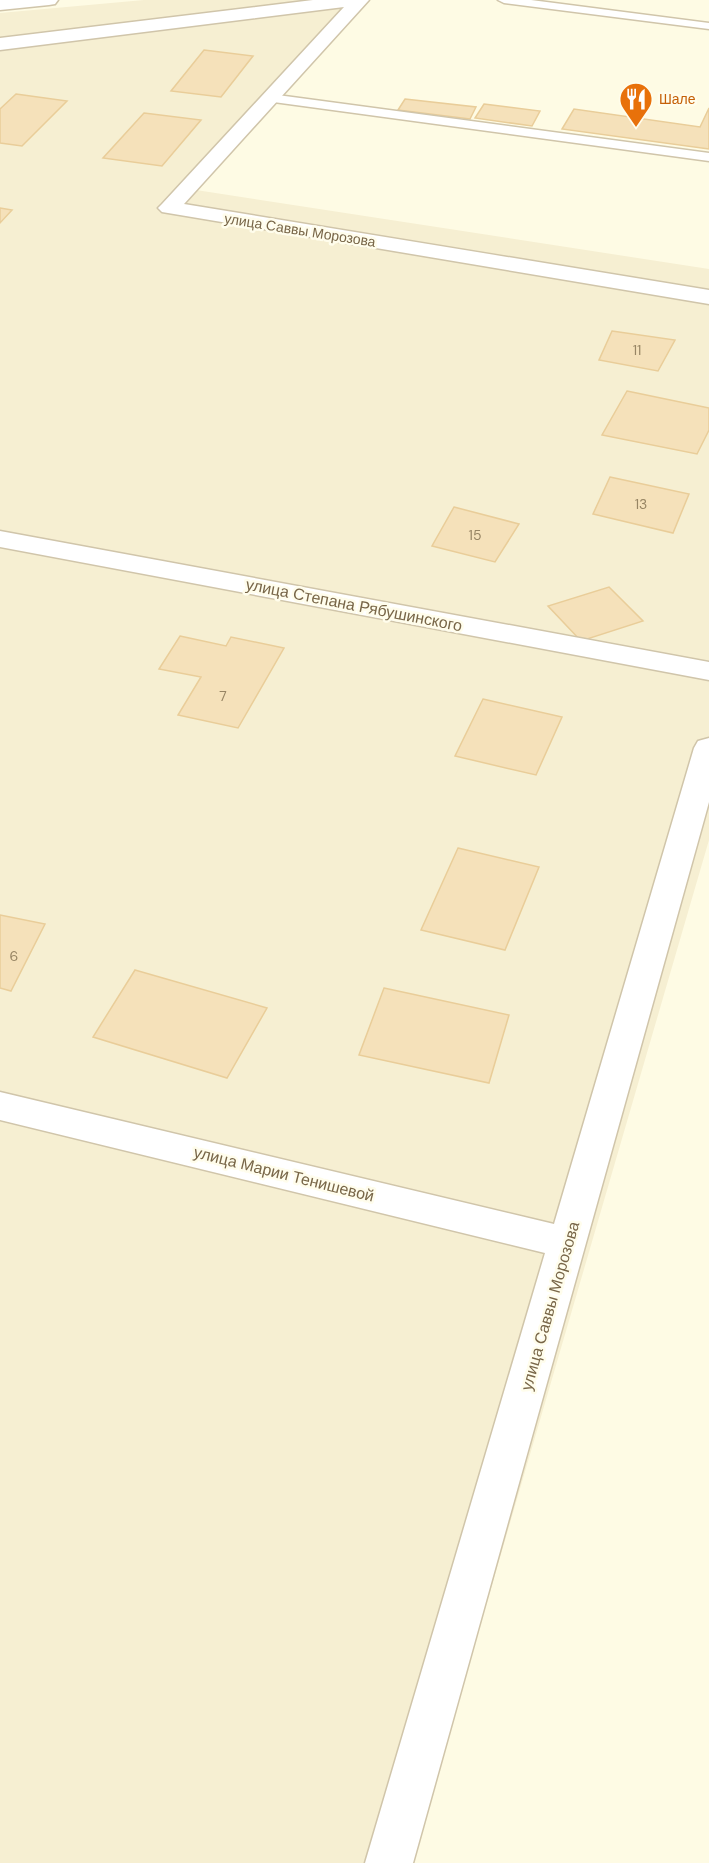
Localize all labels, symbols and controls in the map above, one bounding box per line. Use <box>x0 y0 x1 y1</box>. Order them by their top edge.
restaurant icon: Шале <box>618 81 654 128</box>
place label: Шале <box>659 90 696 108</box>
street label: улица Саввы Морозова <box>223 209 377 251</box>
house number: 11 <box>633 341 641 359</box>
house number: 13 <box>635 495 647 513</box>
house number: 15 <box>469 526 481 544</box>
street label: улица Степана Рябушинского <box>244 574 464 636</box>
house number: 7 <box>219 687 227 705</box>
house number: 6 <box>10 947 18 965</box>
street label: улица Марии Тенишевой <box>192 1141 376 1207</box>
street label: улица Саввы Морозова <box>516 1219 584 1393</box>

